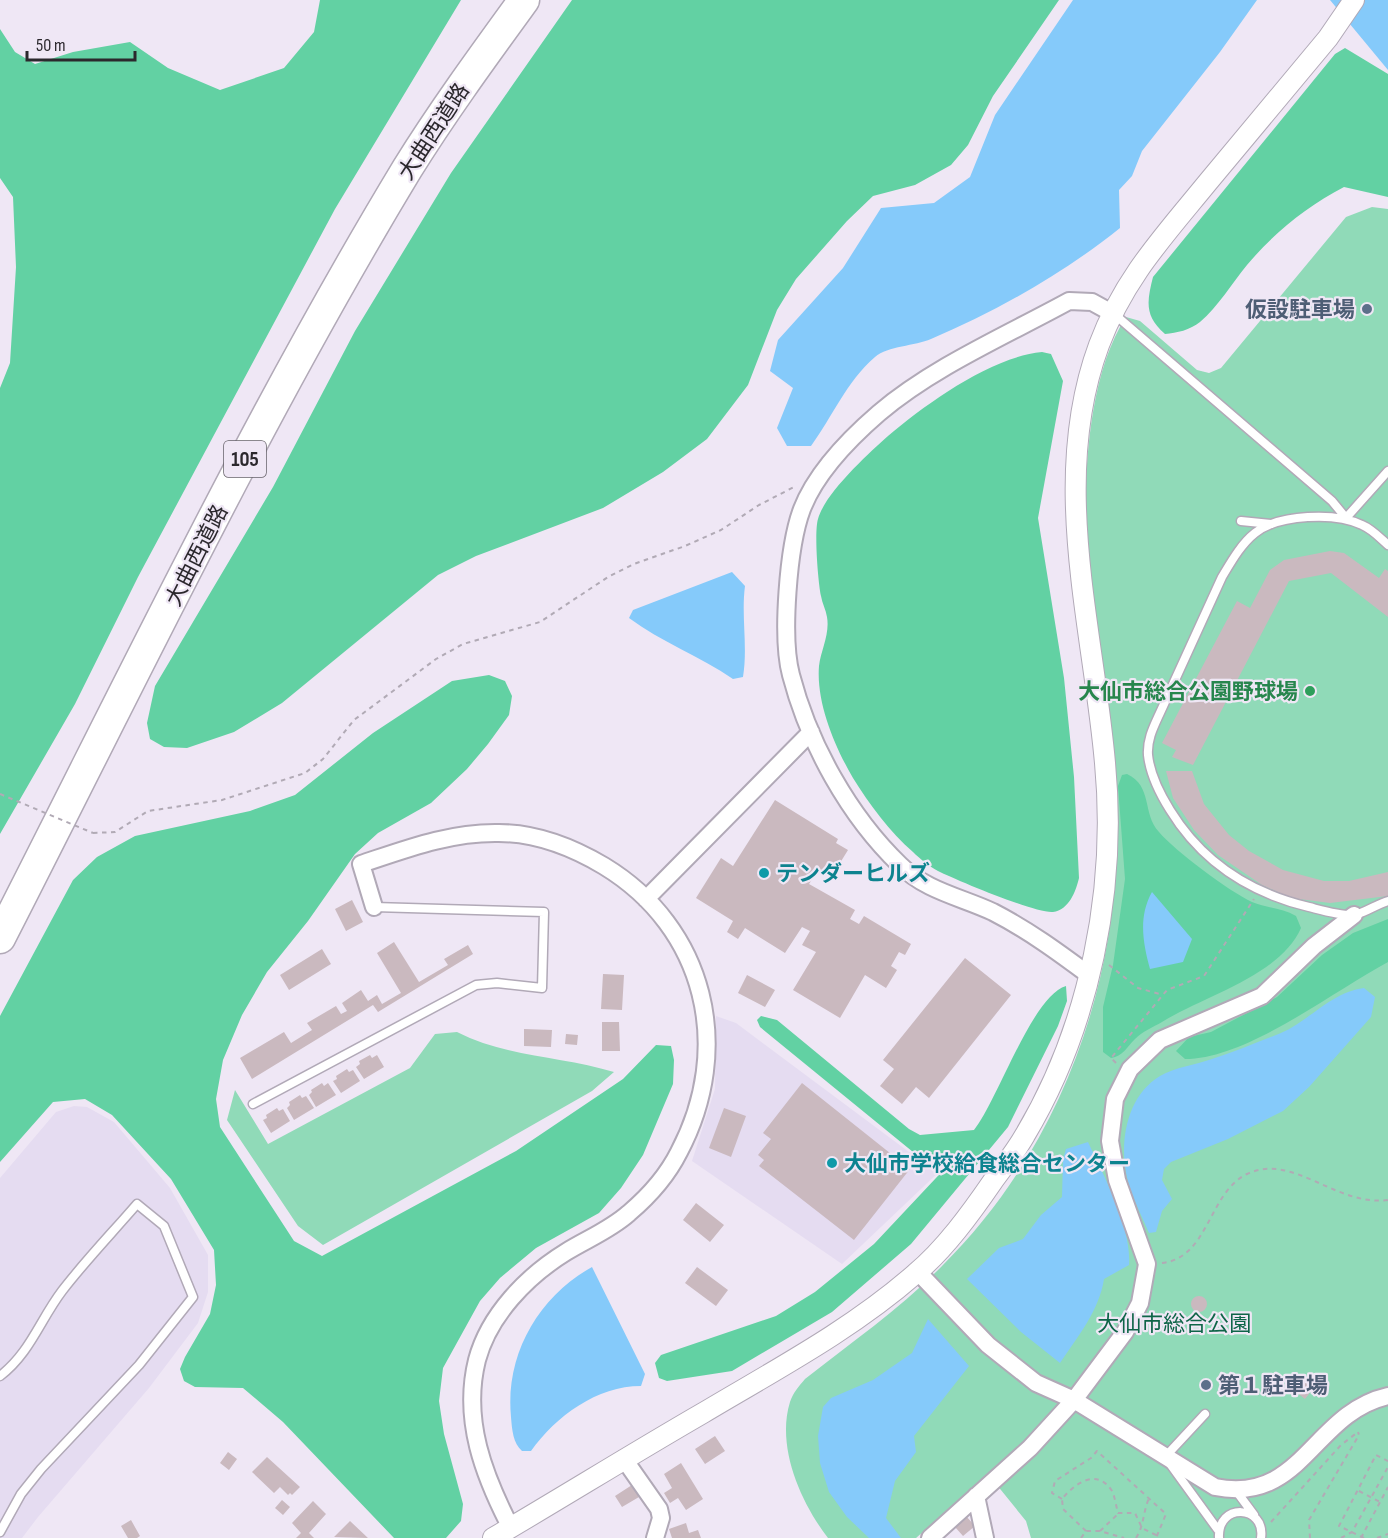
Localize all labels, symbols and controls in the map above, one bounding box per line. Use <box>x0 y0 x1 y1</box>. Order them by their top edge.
scale bar <box>27 24 135 62</box>
text: 50 m <box>36 35 66 56</box>
street label: 大曲西道路 <box>393 78 476 185</box>
place label: 仮設駐車場 <box>1245 297 1355 324</box>
marker: 仮設駐車場 <box>1360 302 1374 316</box>
road number: 105 <box>224 441 266 477</box>
street label: 大曲西道路 <box>160 501 234 611</box>
place label: 大仙市総合公園野球場 <box>1078 679 1298 706</box>
marker: 大仙市総合公園野球場 <box>1303 684 1317 698</box>
place label: テンダーヒルズ <box>776 861 930 888</box>
marker: テンダーヒルズ <box>757 866 771 880</box>
place label: 大仙市学校給食総合センター <box>844 1151 1130 1178</box>
marker: 大仙市学校給食総合センター <box>825 1156 839 1170</box>
park label: 大仙市総合公園 <box>1097 1311 1251 1338</box>
place label: 第１駐車場 <box>1218 1373 1328 1400</box>
marker: 第１駐車場 <box>1199 1378 1213 1392</box>

